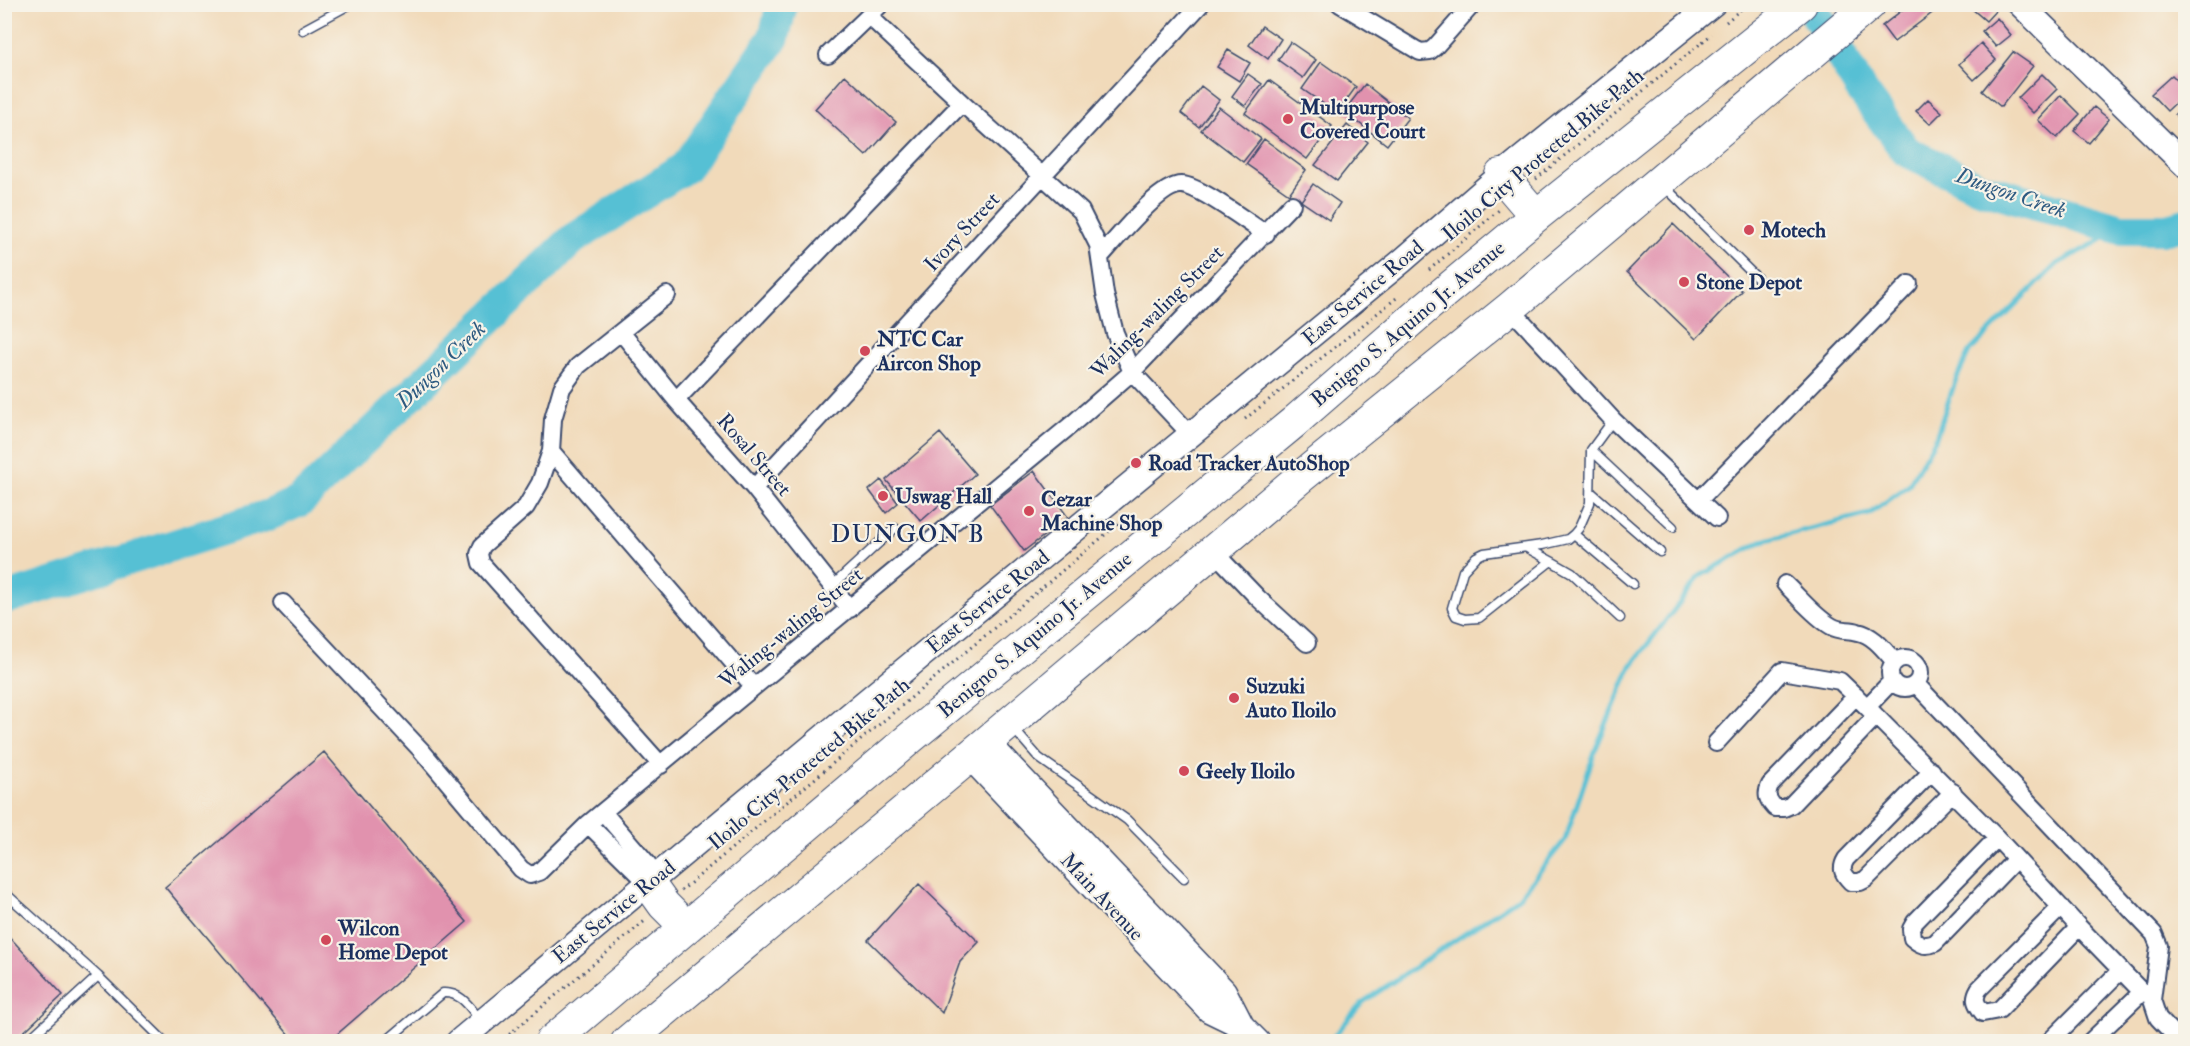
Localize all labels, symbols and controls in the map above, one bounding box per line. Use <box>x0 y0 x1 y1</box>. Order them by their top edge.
street label: Iloilo City Protected Bike Path <box>1437 63 1649 247</box>
place label: Multipurpose Covered Court <box>1299 94 1425 145</box>
marker: Multipurpose Covered Court <box>1281 112 1295 126</box>
water label: Dungon Creek <box>1951 161 2070 225</box>
street label: Ivory Street <box>918 186 1006 278</box>
place label: Motech <box>1760 217 1826 244</box>
marker: Motech <box>1742 223 1756 237</box>
street label: East Service Road <box>1297 234 1430 352</box>
street label: Benigno S. Aquino Jr. Avenue <box>1305 235 1511 413</box>
street label: Waling-waling Street <box>1084 239 1230 385</box>
place label: Stone Depot <box>1696 269 1802 296</box>
marker: Stone Depot <box>1677 275 1691 289</box>
water label: Dungon Creek <box>389 315 492 416</box>
place label: NTC Car Aircon Shop <box>876 326 981 377</box>
marker: NTC Car Aircon Shop <box>858 344 872 358</box>
street label: Rosal Street <box>711 408 797 502</box>
place label: Road Tracker AutoShop <box>1148 450 1350 477</box>
marker: Road Tracker AutoShop <box>1129 456 1143 470</box>
place label: Uswag Hall <box>895 483 993 510</box>
place label: Cezar Machine Shop <box>1040 486 1163 537</box>
marker: Uswag Hall <box>876 489 890 503</box>
marker: Cezar Machine Shop <box>1022 504 1036 518</box>
district label: DUNGON B <box>831 519 985 550</box>
street label: East Service Road <box>921 544 1056 660</box>
street label: Benigno S. Aquino Jr. Avenue <box>932 546 1138 724</box>
street label: Waling-waling Street <box>713 561 869 695</box>
street label: Iloilo City Protected Bike Path <box>703 672 915 856</box>
place label: Suzuki Auto Iloilo <box>1245 673 1336 724</box>
marker: Suzuki Auto Iloilo <box>1227 691 1241 705</box>
place label: Geely Iloilo <box>1196 758 1295 785</box>
marker: Geely Iloilo <box>1177 764 1191 778</box>
street label: Main Avenue <box>1054 847 1150 947</box>
street label: East Service Road <box>547 854 682 970</box>
place label: Wilcon Home Depot <box>337 915 448 966</box>
marker: Wilcon Home Depot <box>319 933 333 947</box>

